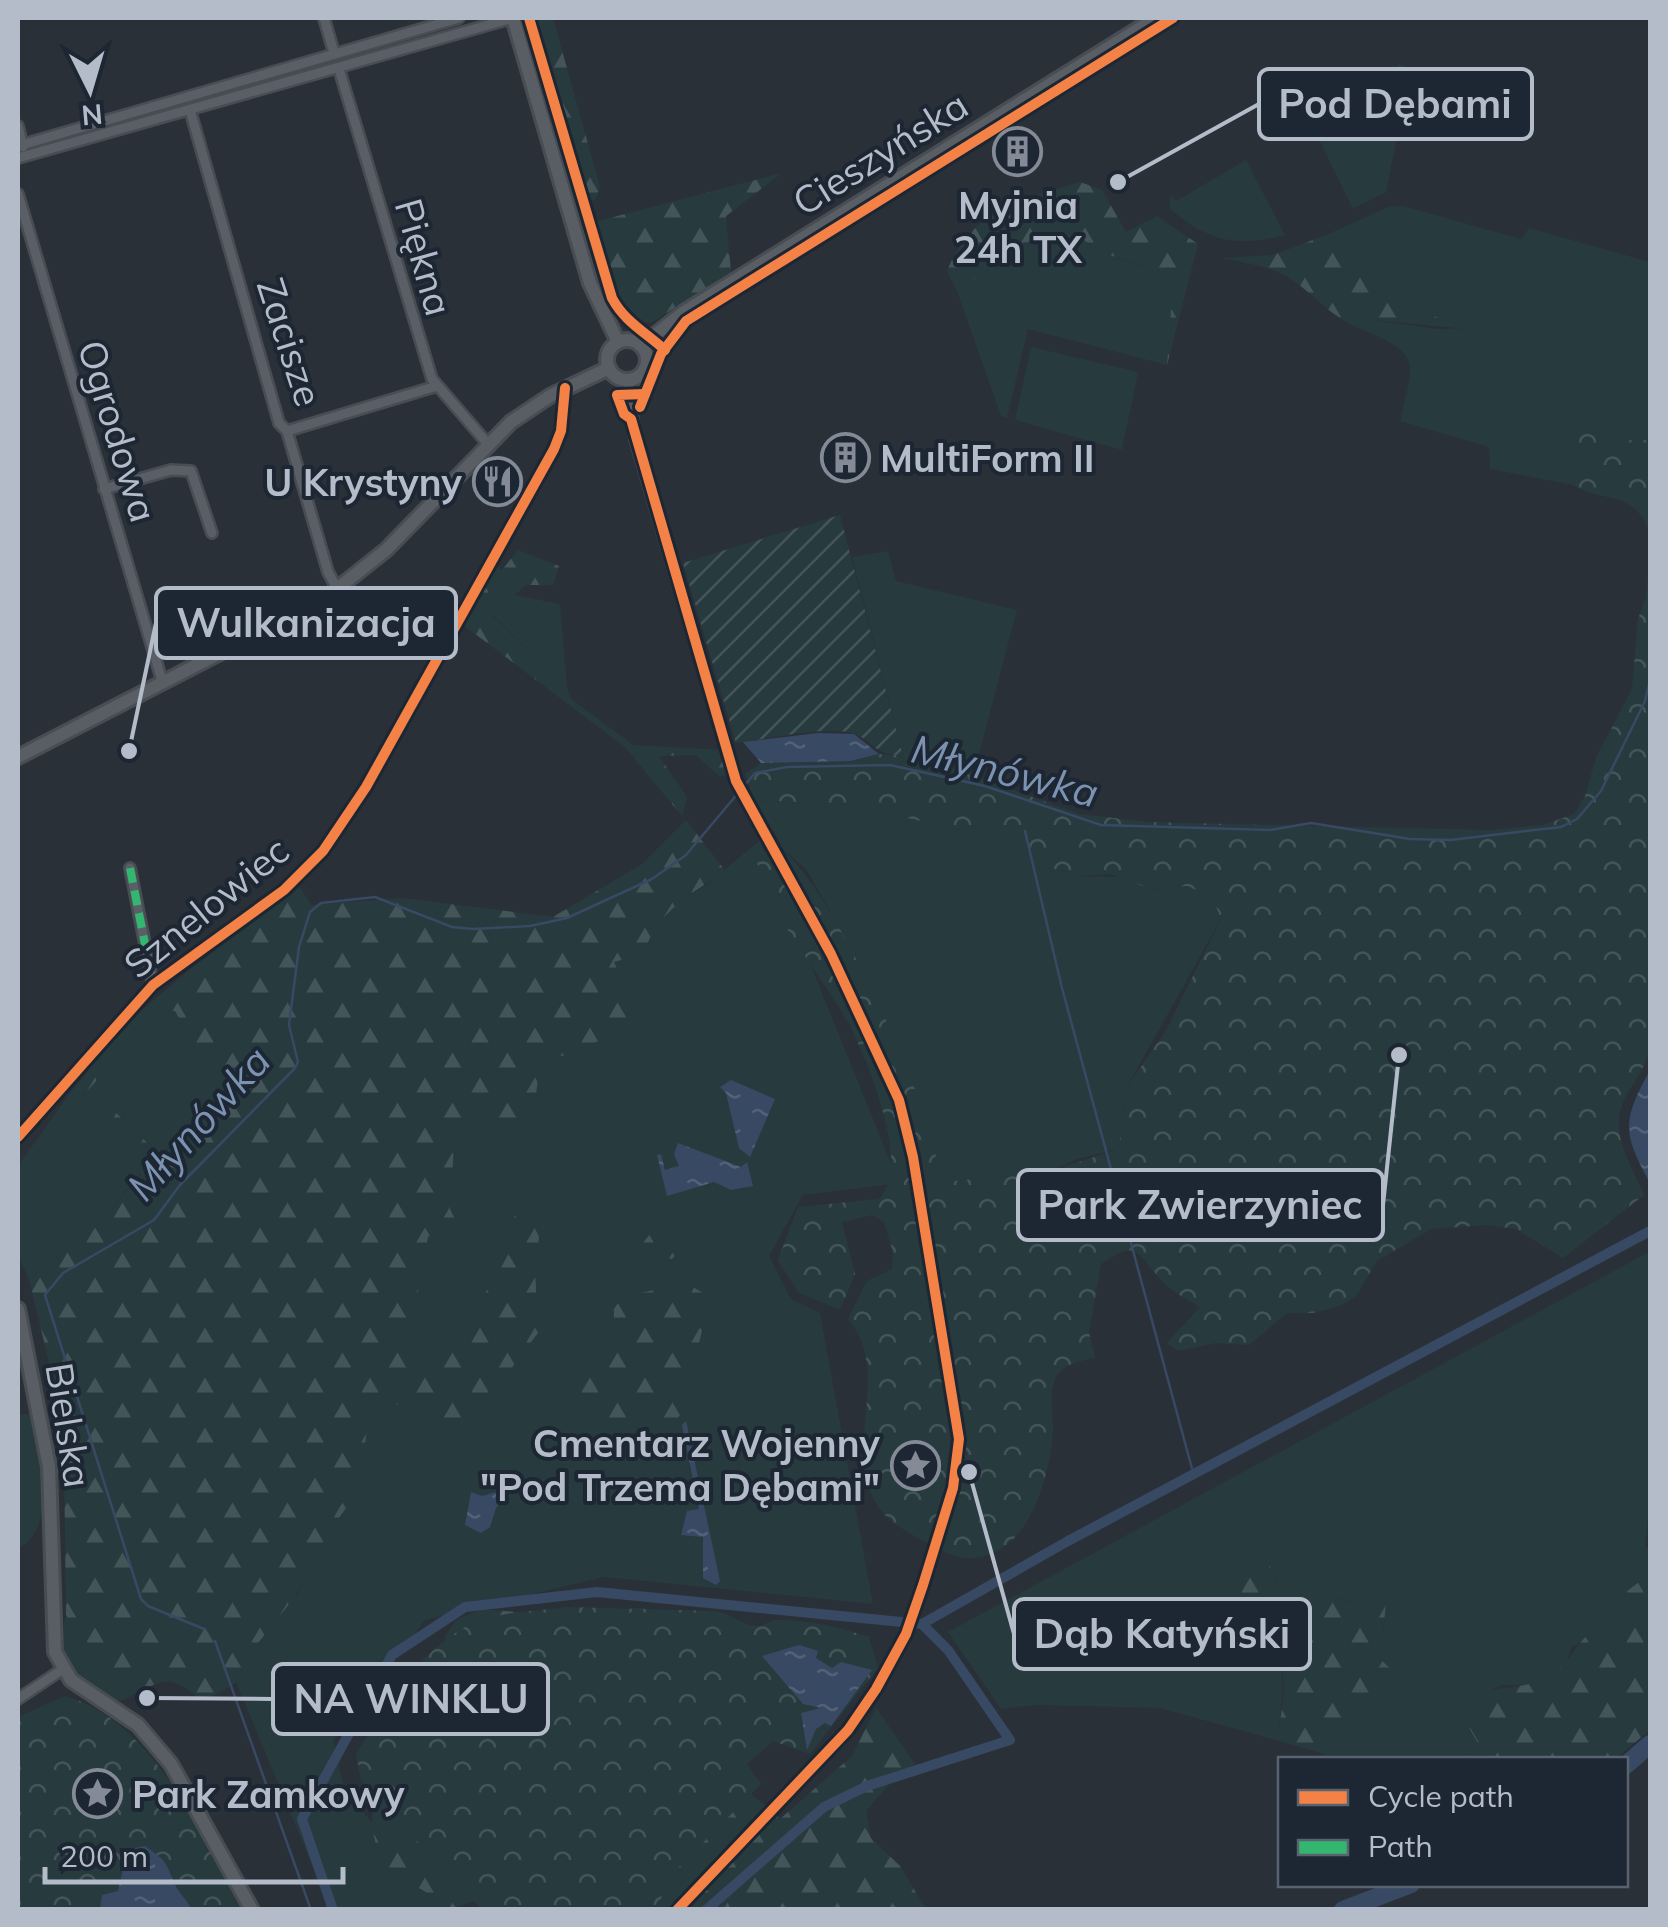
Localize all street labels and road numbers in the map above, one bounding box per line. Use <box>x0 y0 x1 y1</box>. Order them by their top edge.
street label: Cieszyńska <box>784 80 976 226</box>
street label: Piękna <box>385 193 463 321</box>
street label: Zacisze <box>247 272 333 412</box>
street label: Ogrodowa <box>68 334 168 528</box>
street label: Sznelowiec <box>114 826 298 988</box>
street label: Bielska <box>35 1359 103 1491</box>

